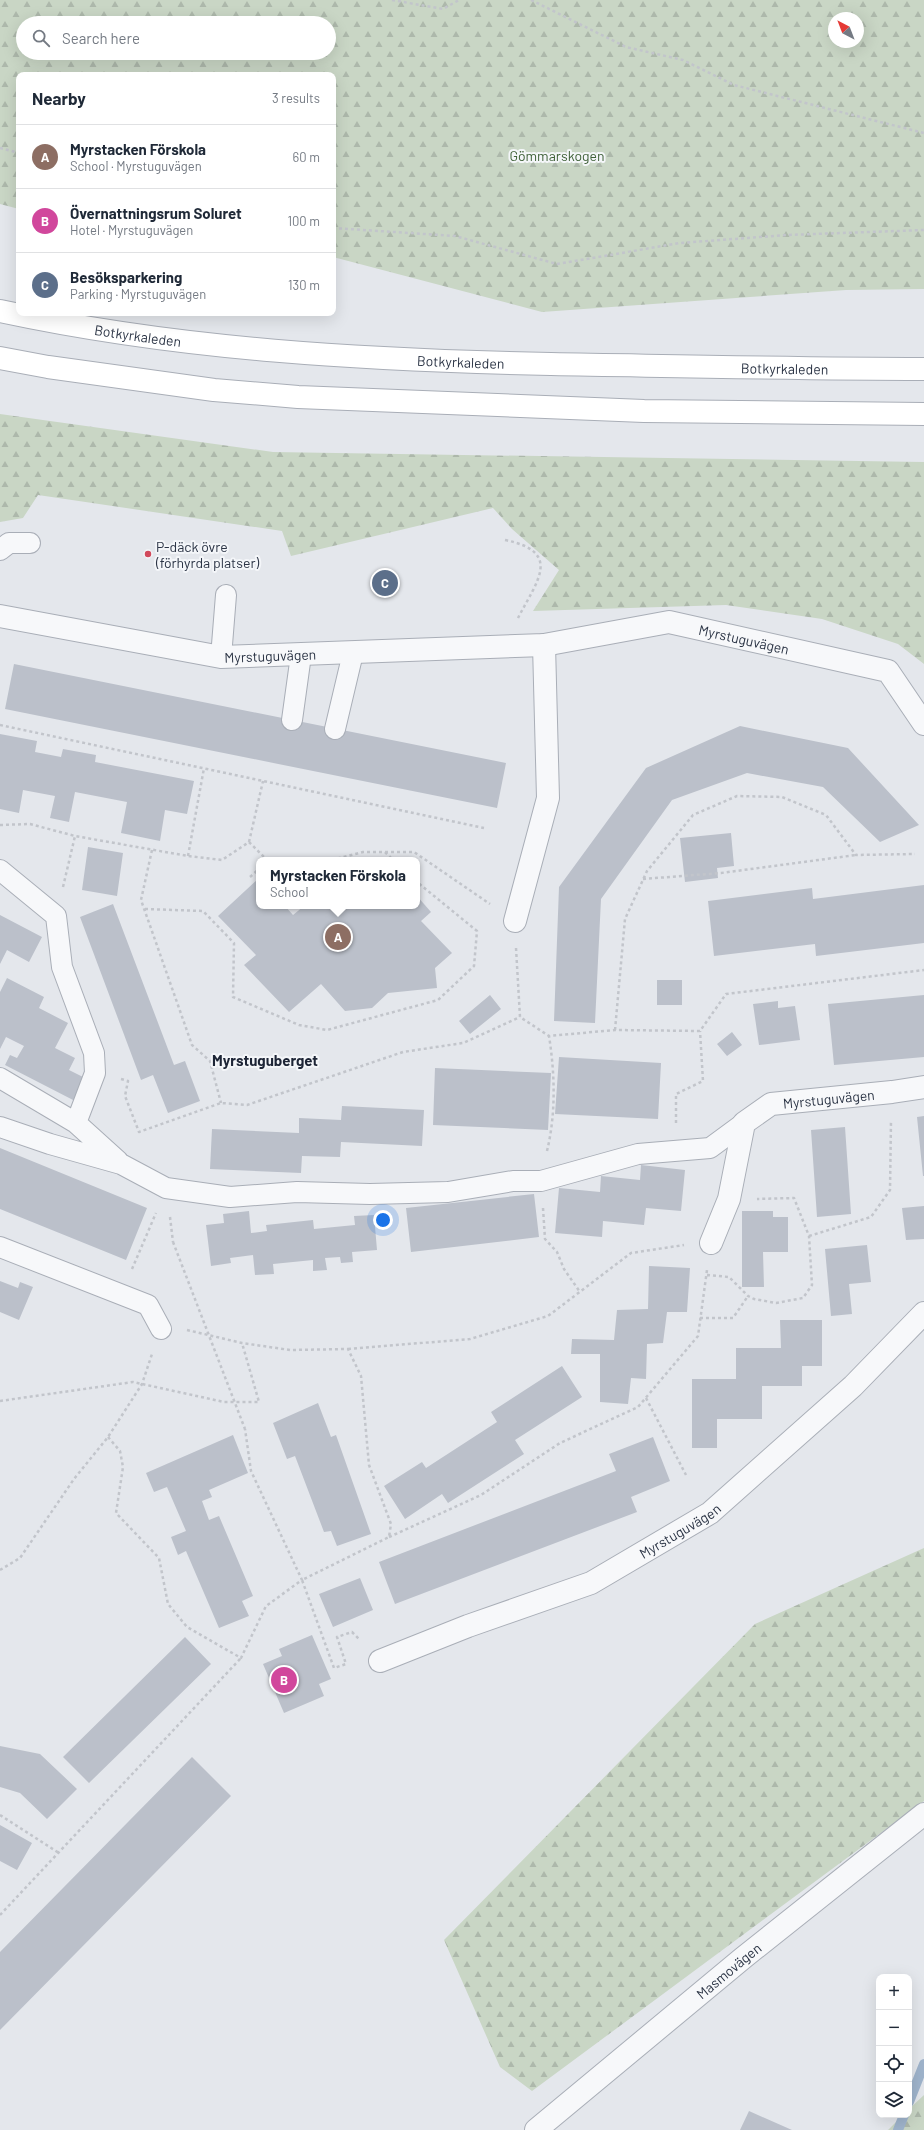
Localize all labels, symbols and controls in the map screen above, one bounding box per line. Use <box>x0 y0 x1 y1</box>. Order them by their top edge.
north arrow <box>828 12 864 48</box>
search box <box>16 16 336 60</box>
icon: search <box>30 27 52 49</box>
text: Search here <box>62 29 140 47</box>
text: Nearby <box>32 88 86 108</box>
text: 3 results <box>272 90 320 106</box>
text: Myrstacken Förskola <box>70 140 206 158</box>
park label: Gömmarskogen <box>509 147 605 164</box>
text: A <box>41 149 49 165</box>
text: 60 m <box>293 149 320 165</box>
text: School · Myrstuguvägen <box>70 158 202 174</box>
text: Övernattningsrum Soluret <box>70 204 242 222</box>
text: B <box>41 213 49 229</box>
text: 100 m <box>287 213 320 229</box>
text: Hotel · Myrstuguvägen <box>70 222 193 238</box>
text: Besöksparkering <box>70 268 182 286</box>
text: C <box>41 277 49 293</box>
text: 130 m <box>288 277 320 293</box>
text: Parking · Myrstuguvägen <box>70 286 206 302</box>
street label: Botkyrkaleden <box>93 320 182 349</box>
street label: Botkyrkaleden <box>417 351 505 371</box>
street label: Botkyrkaleden <box>741 359 828 377</box>
place label: P-däck övre (förhyrda platser) <box>155 538 260 571</box>
marker: P-däck övre (förhyrda platser) <box>143 549 153 559</box>
pin: C <box>372 568 398 598</box>
street label: Myrstuguvägen <box>697 620 791 657</box>
street label: Myrstuguvägen <box>224 645 317 665</box>
popup <box>256 857 420 909</box>
text: Myrstacken Förskola <box>270 866 406 884</box>
text: School <box>270 884 308 900</box>
pin: A <box>325 922 351 952</box>
district label: Myrstuguberget <box>212 1051 318 1069</box>
street label: Myrstuguvägen <box>782 1085 875 1111</box>
your location <box>373 1210 393 1230</box>
street label: Myrstuguvägen <box>636 1499 724 1561</box>
pin: B <box>271 1665 297 1695</box>
street label: Masmovägen <box>693 1939 764 2002</box>
map controls <box>876 1974 912 2118</box>
button: + <box>876 1974 912 2010</box>
button: − <box>876 2010 912 2046</box>
button: locate <box>876 2046 912 2082</box>
button: layers <box>876 2082 912 2118</box>

